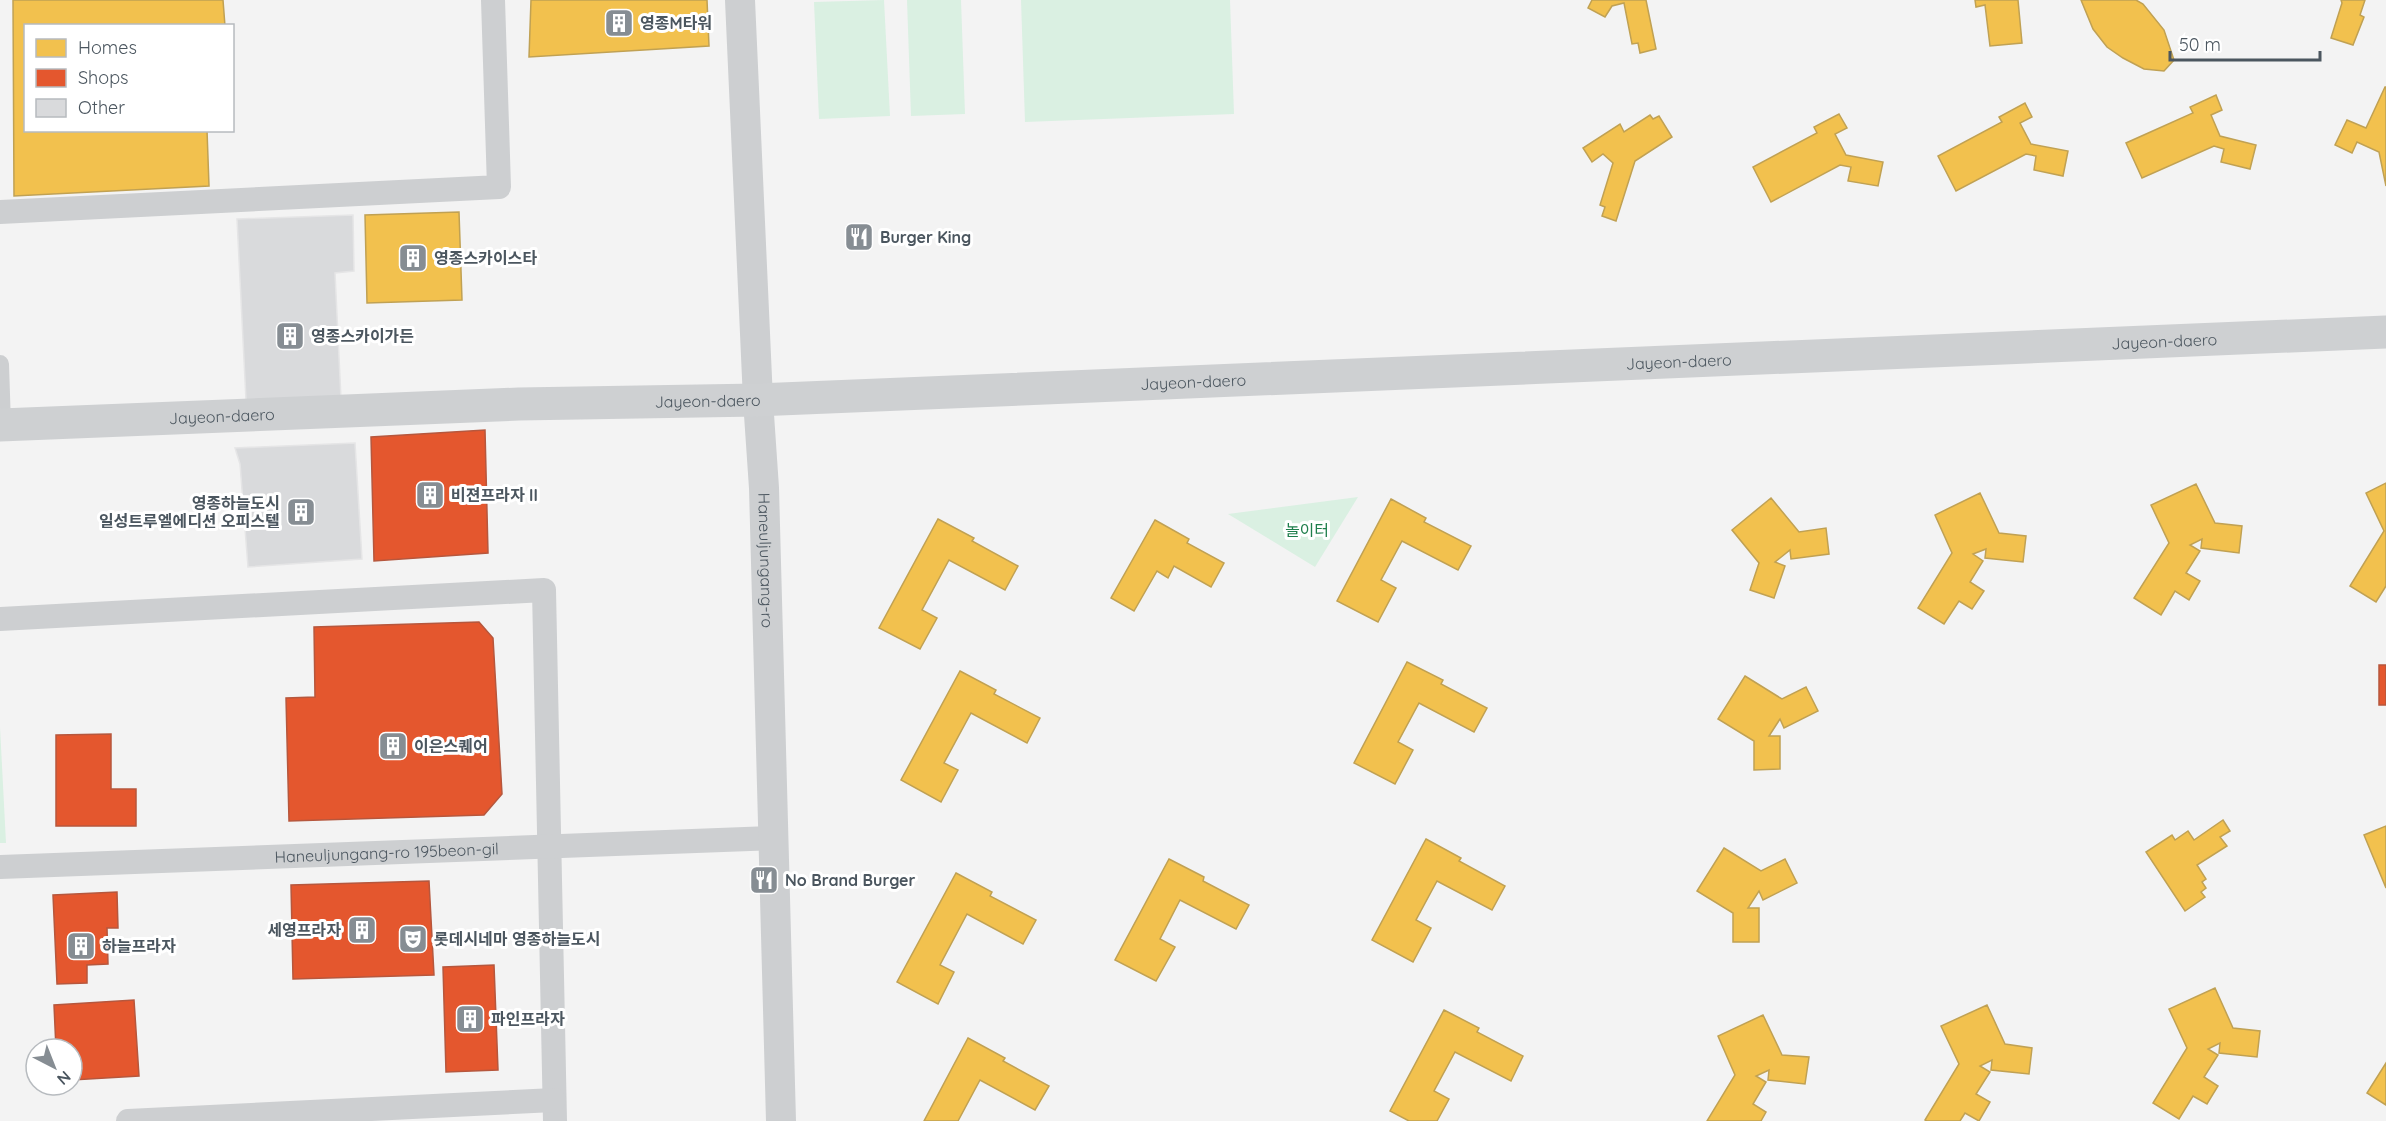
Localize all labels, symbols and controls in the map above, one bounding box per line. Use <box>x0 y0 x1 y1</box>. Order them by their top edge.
building icon: 영종M타워 <box>603 7 635 39</box>
place label: 영종M타워 <box>640 13 712 33</box>
legend <box>24 24 234 132</box>
scale bar <box>2170 24 2320 62</box>
text: 50 m <box>2179 33 2221 56</box>
text: Homes <box>78 36 137 59</box>
text: Shops <box>78 66 129 89</box>
text: Other <box>78 96 125 119</box>
restaurant icon: Burger King <box>843 221 875 253</box>
place label: Burger King <box>880 227 971 247</box>
building icon: 영종스카이스타 <box>397 242 429 274</box>
place label: 영종스카이스타 <box>434 248 537 268</box>
building icon: 영종스카이가든 <box>274 320 306 352</box>
place label: 영종스카이가든 <box>311 326 414 346</box>
street label: Jayeon-daero <box>2111 329 2218 353</box>
street label: Jayeon-daero <box>1625 349 1732 374</box>
street label: Jayeon-daero <box>1140 370 1247 394</box>
street label: Jayeon-daero <box>654 390 761 412</box>
street label: Jayeon-daero <box>168 404 275 428</box>
building icon: 비젼프라자 II <box>414 479 446 511</box>
place label: 비젼프라자 II <box>451 485 538 505</box>
street label: Haneuljungang-ro <box>754 492 778 628</box>
place label: 영종하늘도시 일성트루엘에디션 오피스텔 <box>99 493 280 531</box>
building icon: 영종하늘도시 일성트루엘에디션 오피스텔 <box>285 496 317 528</box>
park label: 놀이터 <box>1285 520 1329 540</box>
building icon: 이은스퀘어 <box>377 730 409 762</box>
place label: 이은스퀘어 <box>414 736 488 756</box>
street label: Haneuljungang-ro 195beon-gil <box>274 838 499 867</box>
restaurant icon: No Brand Burger <box>748 864 780 896</box>
place label: No Brand Burger <box>785 870 915 890</box>
building icon: 세영프라자 <box>346 914 378 946</box>
place label: 세영프라자 <box>267 920 341 940</box>
theatre icon: 롯데시네마 영종하늘도시 <box>397 923 429 955</box>
place label: 롯데시네마 영종하늘도시 <box>434 929 600 949</box>
building icon: 하늘프라자 <box>65 930 97 962</box>
place label: 하늘프라자 <box>102 936 176 956</box>
building icon: 파인프라자 <box>454 1003 486 1035</box>
place label: 파인프라자 <box>491 1009 565 1029</box>
north arrow <box>24 1037 84 1097</box>
text: N <box>53 1067 75 1090</box>

